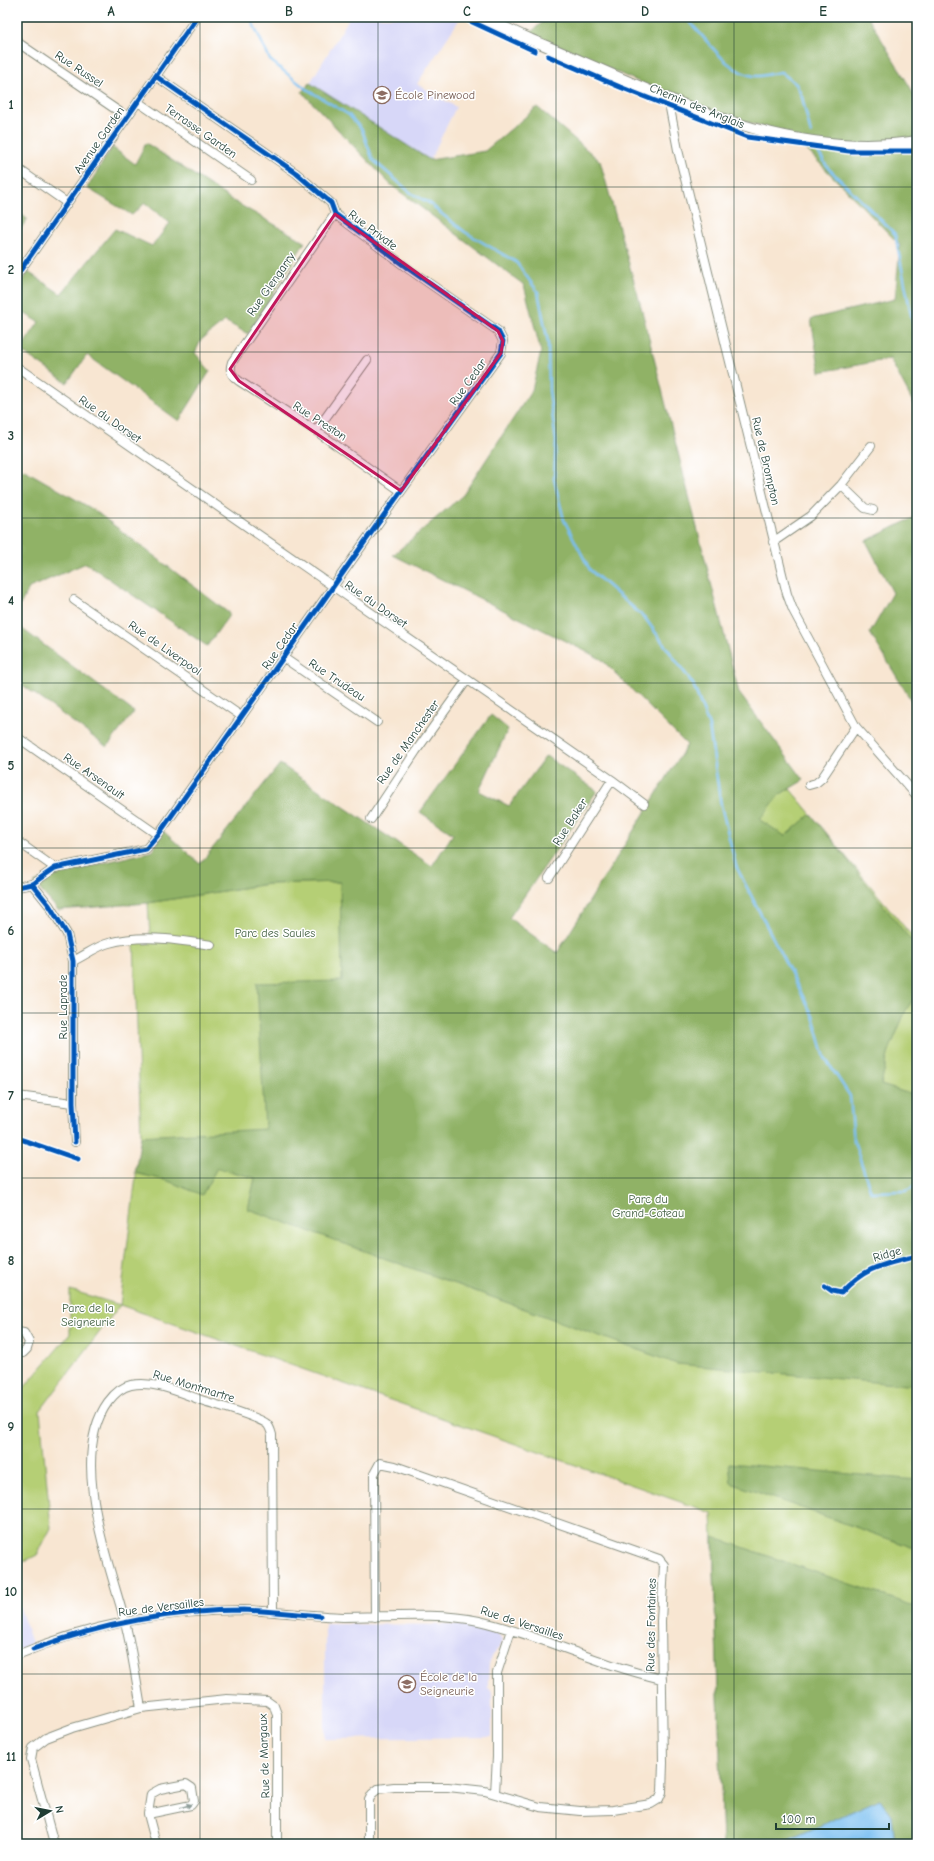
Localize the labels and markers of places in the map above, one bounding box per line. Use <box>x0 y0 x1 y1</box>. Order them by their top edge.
school or university icon: École Pinewood <box>372 85 392 105</box>
place label: École Pinewood <box>395 88 475 102</box>
place label: École de la Seigneurie <box>420 1670 477 1698</box>
school or university icon: École de la Seigneurie <box>397 1674 417 1694</box>

